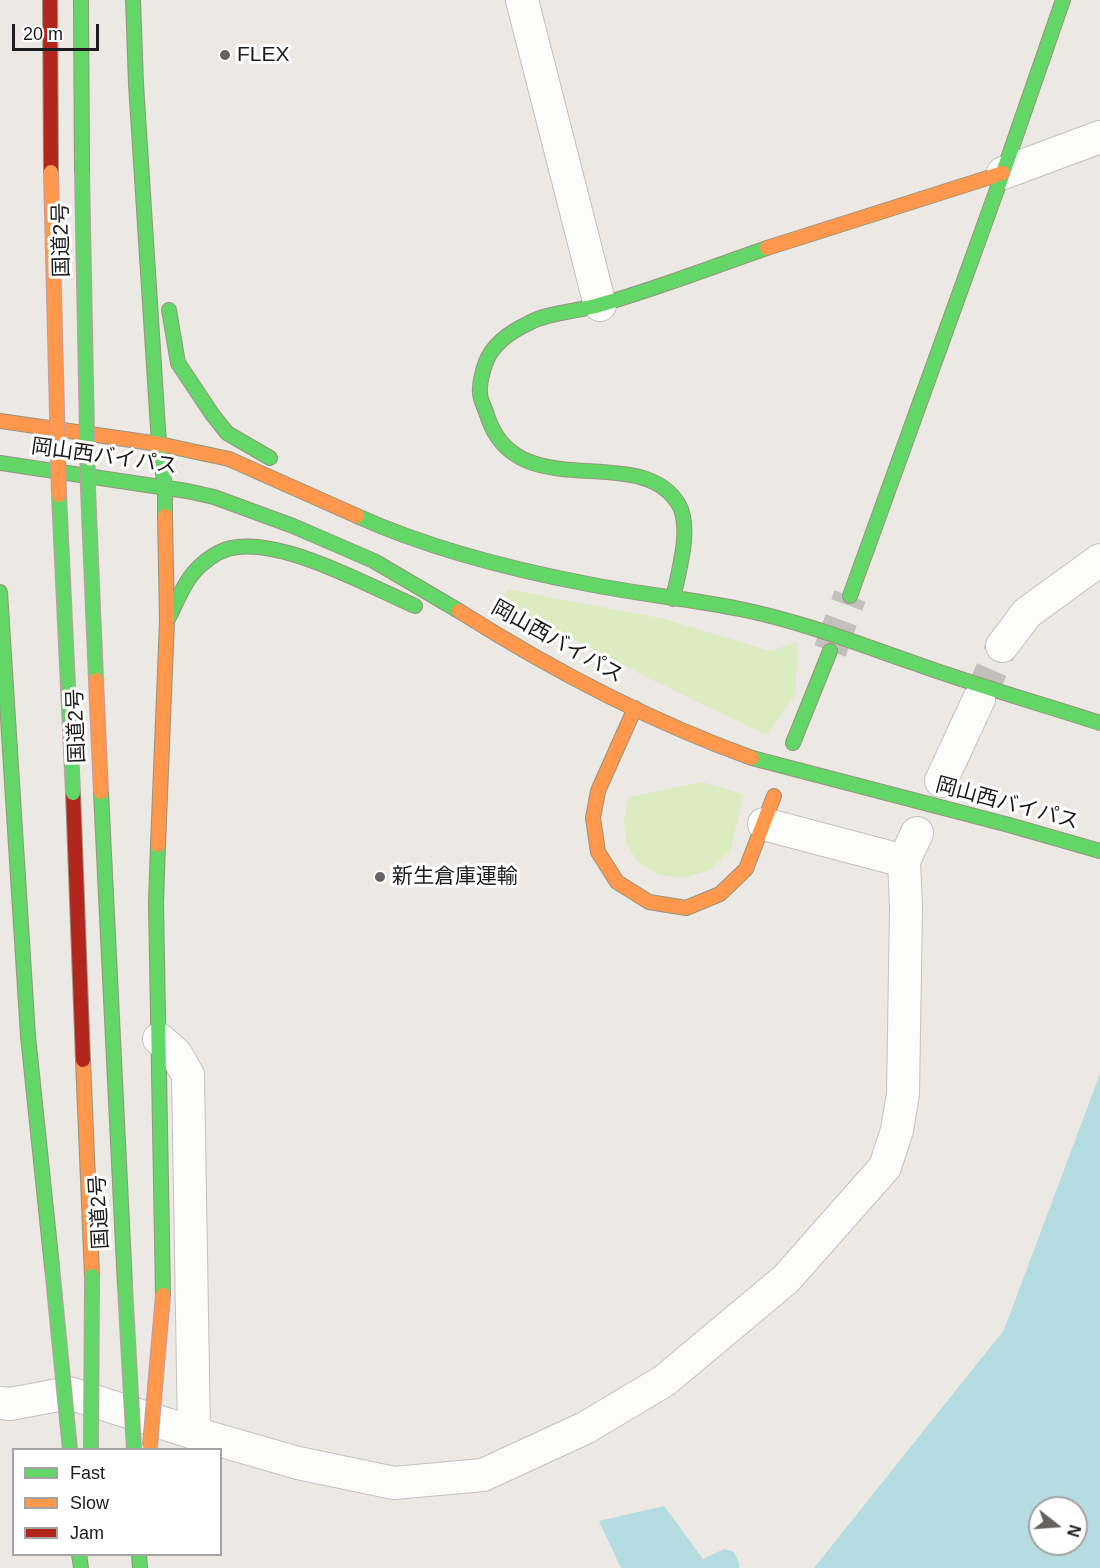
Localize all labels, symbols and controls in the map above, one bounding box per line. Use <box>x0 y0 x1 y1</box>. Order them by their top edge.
scale bar <box>15 12 102 50</box>
text: 20 m <box>23 24 63 44</box>
place label: FLEX <box>237 42 290 68</box>
marker: FLEX <box>218 48 232 62</box>
street label: 国道2号 <box>49 202 75 278</box>
street label: 岡山西バイパス <box>29 434 179 480</box>
street label: 岡山西バイパス <box>487 595 627 689</box>
street label: 国道2号 <box>63 688 91 764</box>
street label: 岡山西バイパス <box>933 773 1081 835</box>
place label: 新生倉庫運輸 <box>392 864 518 890</box>
marker: 新生倉庫運輸 <box>373 870 387 884</box>
street label: 国道2号 <box>85 1174 115 1250</box>
legend <box>12 1448 222 1556</box>
text: Fast <box>70 1463 105 1483</box>
text: Slow <box>70 1493 109 1513</box>
north arrow <box>1028 1496 1088 1556</box>
text: Jam <box>70 1523 104 1543</box>
text: N <box>1064 1523 1084 1539</box>

